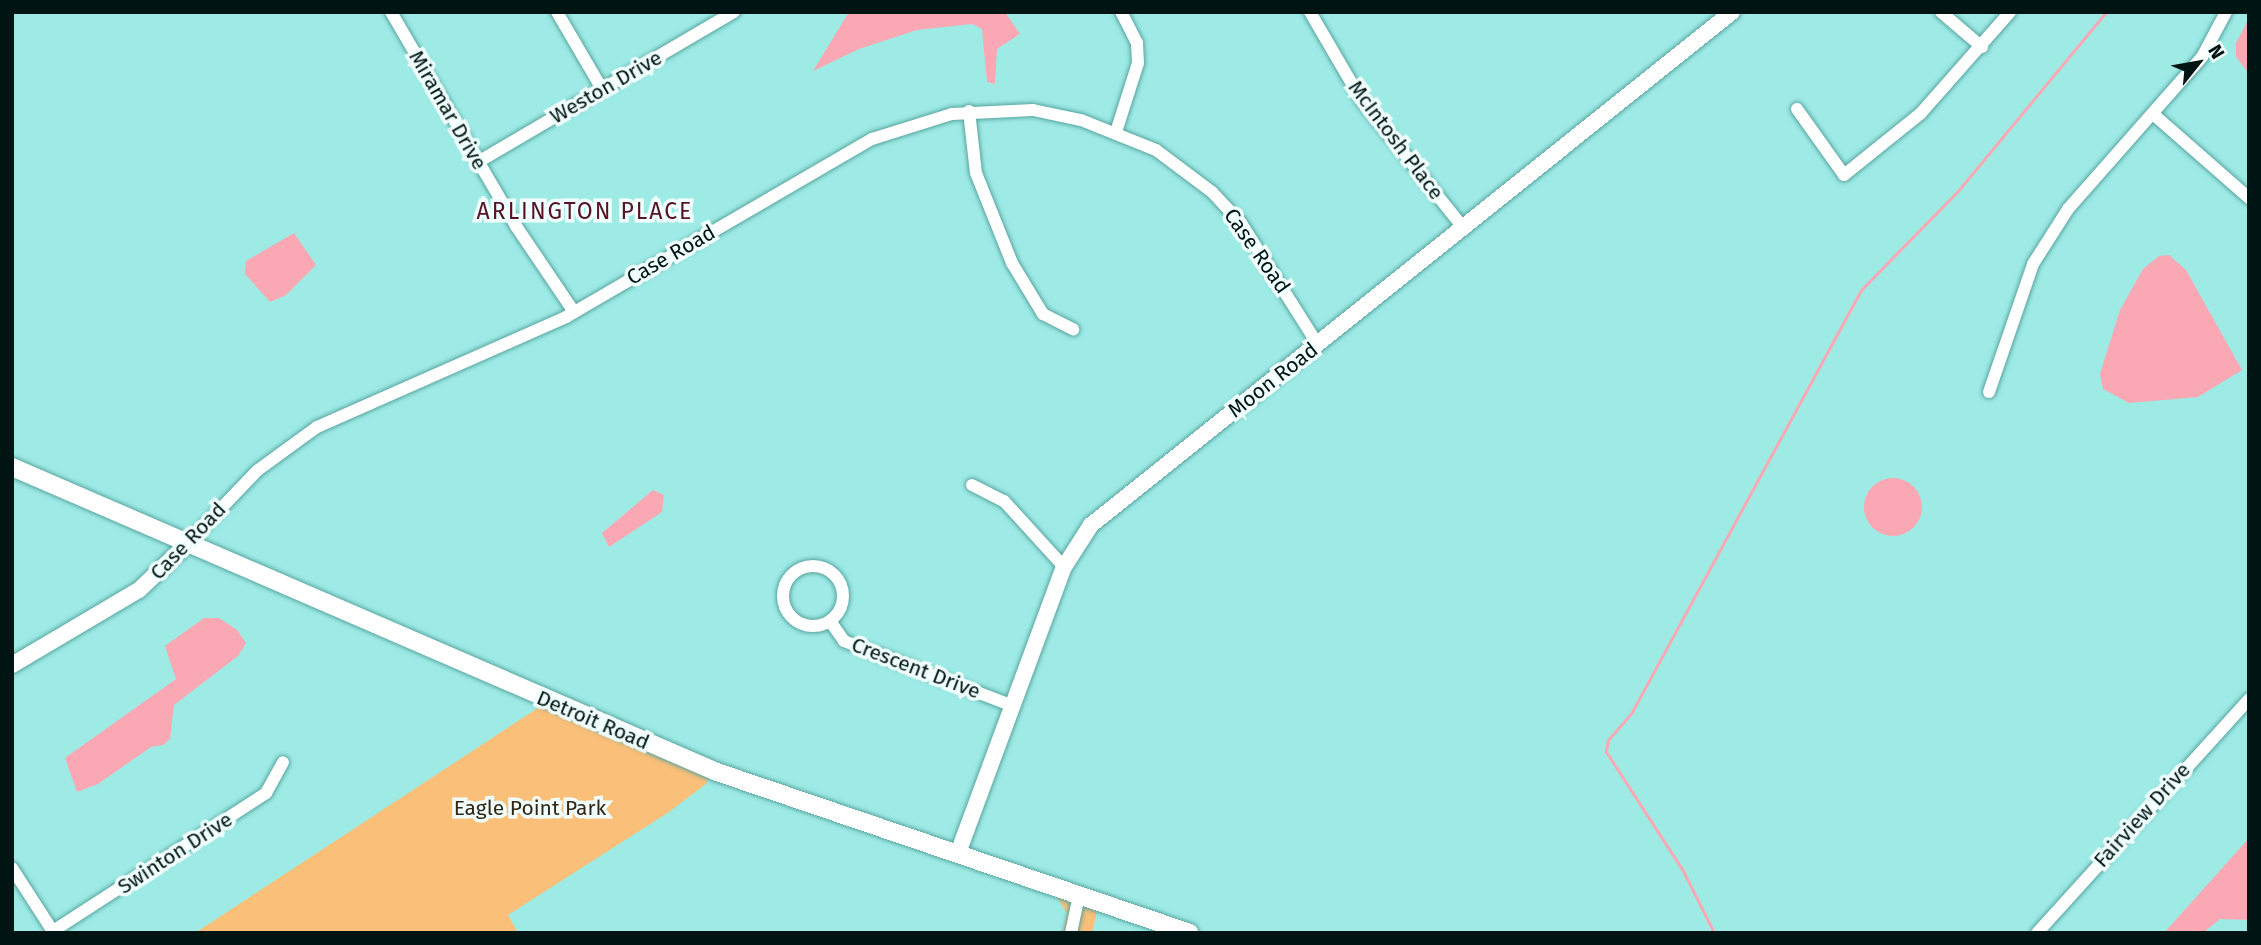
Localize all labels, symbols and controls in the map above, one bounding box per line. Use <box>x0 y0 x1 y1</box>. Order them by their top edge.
north arrow <box>2163 28 2233 98</box>
text: N <box>2203 41 2230 63</box>
street label: Weston Drive <box>546 45 666 129</box>
street label: Miramar Drive <box>404 46 492 174</box>
street label: McIntosh Place <box>1343 75 1449 205</box>
district label: ARLINGTON PLACE <box>478 197 692 225</box>
street label: Case Road <box>1219 204 1295 298</box>
street label: Case Road <box>622 220 720 290</box>
street label: Moon Road <box>1223 337 1323 423</box>
street label: Case Road <box>145 497 231 585</box>
street label: Crescent Drive <box>848 632 984 704</box>
street label: Detroit Road <box>533 685 653 755</box>
street label: Fairview Drive <box>2088 757 2196 873</box>
park label: Eagle Point Park <box>454 795 606 821</box>
street label: Swinton Drive <box>113 807 237 899</box>

